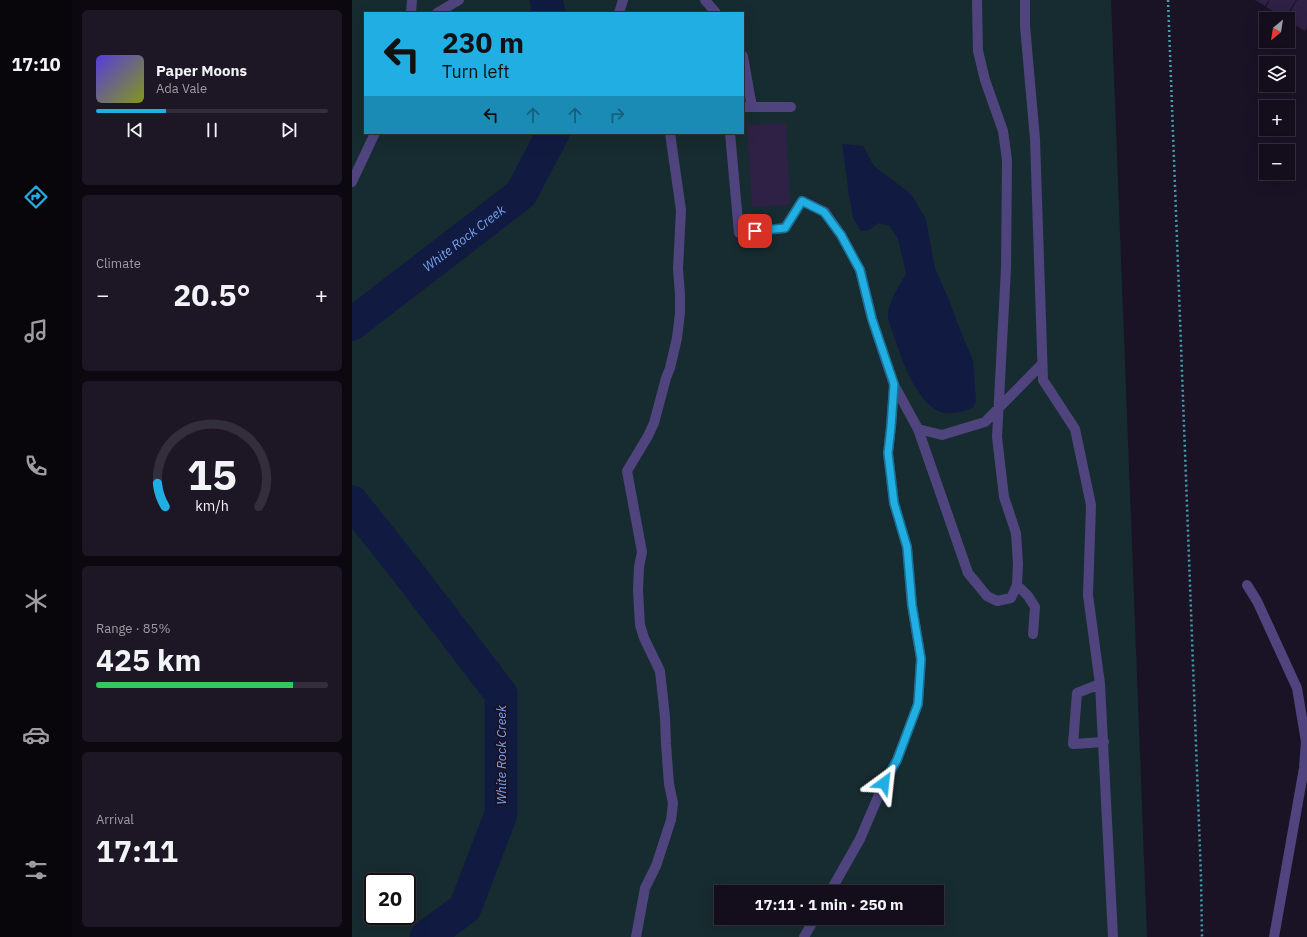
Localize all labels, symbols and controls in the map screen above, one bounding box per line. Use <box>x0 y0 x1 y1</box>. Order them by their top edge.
north arrow <box>1259 12 1295 48</box>
map controls <box>1259 12 1295 180</box>
text: 230 m <box>442 24 524 61</box>
icon: left <box>376 28 428 80</box>
text: 17:10 <box>11 53 61 76</box>
button: layers <box>1259 56 1295 92</box>
text: Turn left <box>442 60 510 83</box>
text: Paper Moons <box>156 61 247 80</box>
text: Ada Vale <box>156 80 207 97</box>
button: + <box>1259 100 1295 136</box>
icon: left <box>480 104 502 126</box>
icon: ahead <box>522 104 544 126</box>
icon: ahead <box>564 104 586 126</box>
icon: right <box>606 104 628 126</box>
icon: previous <box>124 119 146 141</box>
icon: pause <box>201 119 223 141</box>
icon: next <box>278 119 300 141</box>
button: − <box>1259 144 1295 180</box>
icon: directions <box>22 183 50 211</box>
water label: White Rock Creek <box>419 201 509 275</box>
pin <box>738 214 772 248</box>
icon: arrive <box>744 220 766 242</box>
text: Climate <box>96 255 141 272</box>
text: 20.5° <box>173 275 251 314</box>
text: − <box>96 280 109 309</box>
text: + <box>315 280 328 309</box>
icon: music <box>22 317 50 345</box>
text: 15 <box>187 446 237 500</box>
icon: phone <box>22 452 50 480</box>
text: km/h <box>195 495 229 514</box>
icon: climate <box>22 587 50 615</box>
text: Range · 85% <box>96 620 170 637</box>
text: 425 km <box>96 640 201 679</box>
water label: White Rock Creek <box>493 705 510 805</box>
icon: car <box>22 721 50 749</box>
position arrow <box>863 762 905 804</box>
text: Arrival <box>96 811 134 828</box>
text: 17:11 <box>96 831 178 870</box>
icon: filters <box>22 856 50 884</box>
speed limit sign: 20 <box>364 873 416 925</box>
text: 17:11 · 1 min · 250 m <box>755 895 903 914</box>

